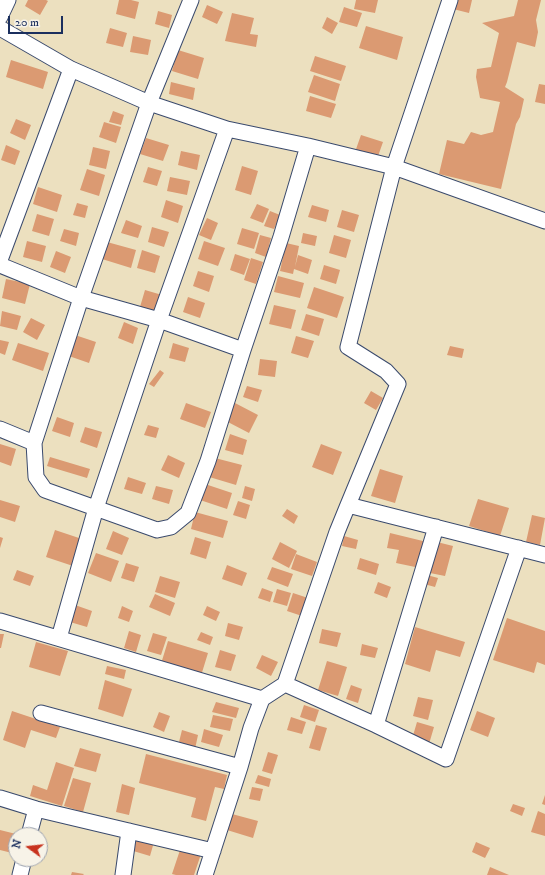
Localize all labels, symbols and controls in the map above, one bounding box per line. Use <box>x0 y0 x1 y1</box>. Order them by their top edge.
scale bar <box>10 8 65 34</box>
text: 20 m <box>15 15 39 30</box>
north arrow <box>8 827 48 867</box>
text: N <box>9 838 25 850</box>

